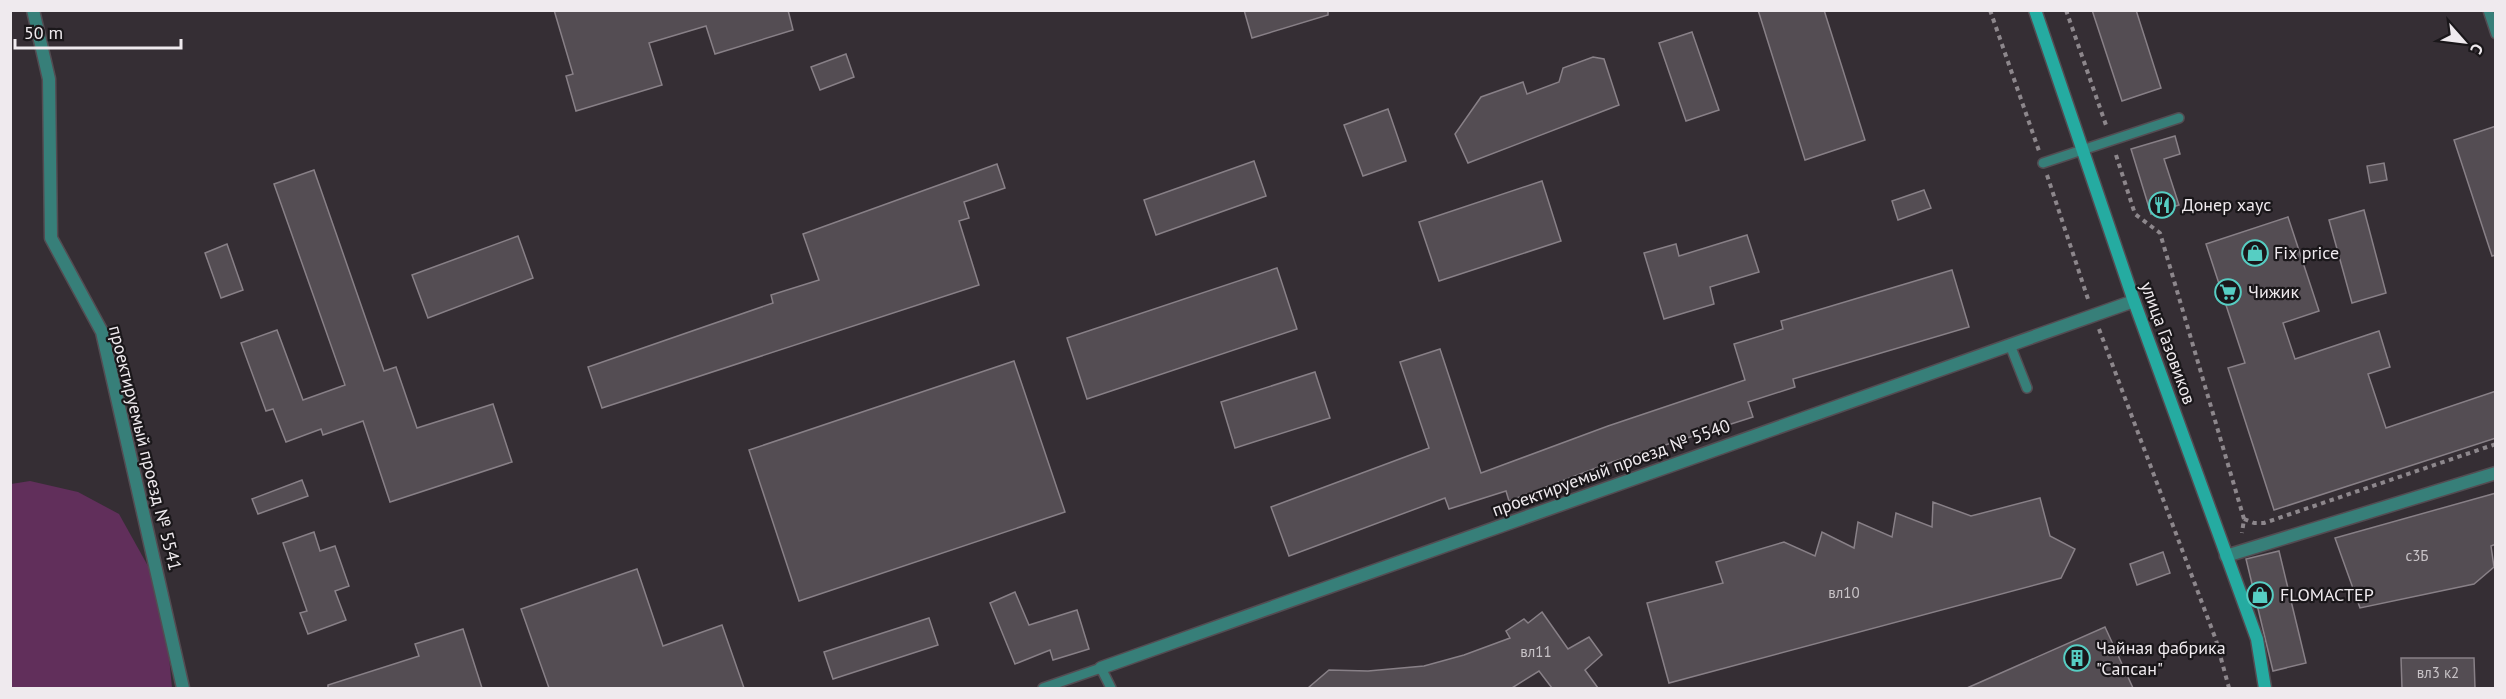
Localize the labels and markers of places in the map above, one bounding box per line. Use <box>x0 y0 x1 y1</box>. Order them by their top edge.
restaurant icon: Донер хаус <box>2147 190 2177 220</box>
place label: Донер хаус <box>2182 193 2271 216</box>
shop icon: Fix price <box>2240 238 2270 268</box>
place label: Fix price <box>2274 241 2339 264</box>
supermarket icon: Чижик <box>2213 277 2243 307</box>
place label: Чижик <box>2248 280 2299 303</box>
shop icon: FLOМАСТЕР <box>2245 580 2275 610</box>
place label: FLOМАСТЕР <box>2280 583 2374 606</box>
place label: Чайная фабрика "Сапсан" <box>2096 636 2226 680</box>
building icon: Чайная фабрика "Сапсан" <box>2062 643 2092 673</box>

